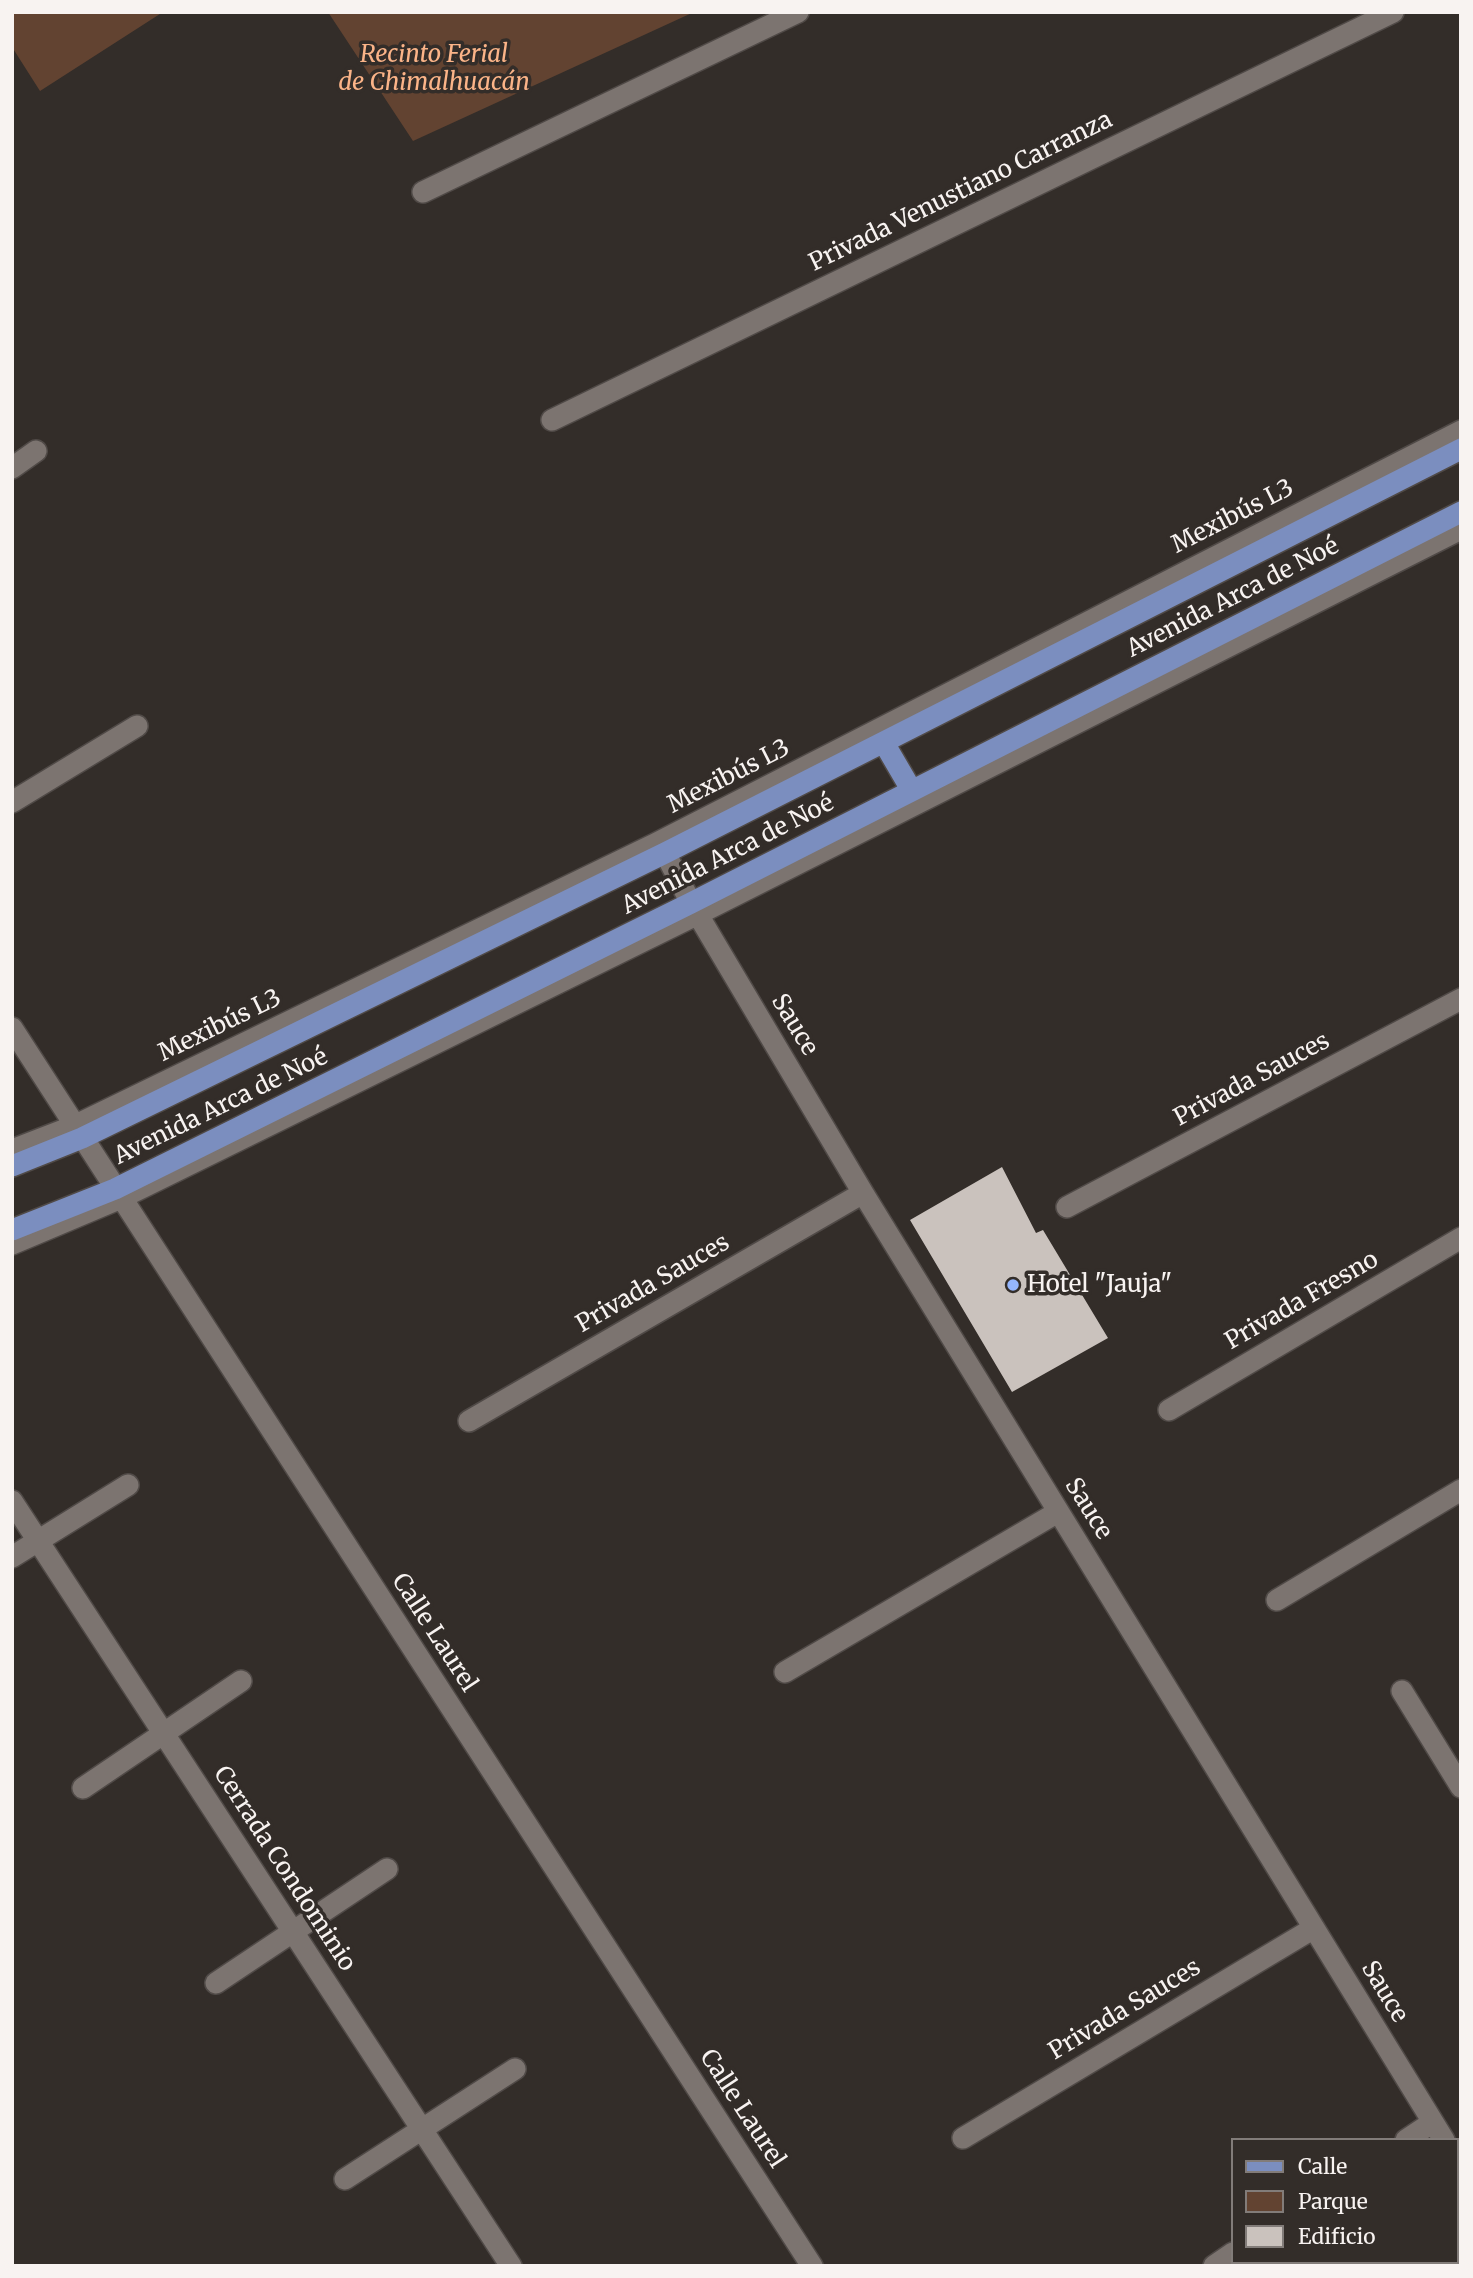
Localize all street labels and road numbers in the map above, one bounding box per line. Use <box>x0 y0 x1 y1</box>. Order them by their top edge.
street label: Privada Venustiano Carranza <box>805 106 1117 278</box>
street label: Mexibús L3 <box>1167 474 1299 560</box>
street label: Avenida Arca de Noé <box>1122 532 1344 664</box>
street label: Mexibús L3 <box>663 734 795 820</box>
street label: Avenida Arca de Noé <box>617 789 839 921</box>
street label: Mexibús L3 <box>154 984 286 1068</box>
street label: Sauce <box>764 989 824 1061</box>
street label: Privada Sauces <box>1169 1027 1335 1133</box>
street label: Avenida Arca de Noé <box>109 1043 333 1171</box>
street label: Privada Sauces <box>571 1229 735 1339</box>
street label: Privada Fresno <box>1220 1246 1384 1356</box>
street label: Sauce <box>1058 1473 1118 1545</box>
street label: Calle Laurel <box>385 1568 483 1698</box>
street label: Cerrada Condominio <box>207 1761 361 1977</box>
street label: Privada Sauces <box>1044 1953 1206 2067</box>
street label: Sauce <box>1354 1956 1414 2028</box>
street label: Calle Laurel <box>693 2044 791 2174</box>

